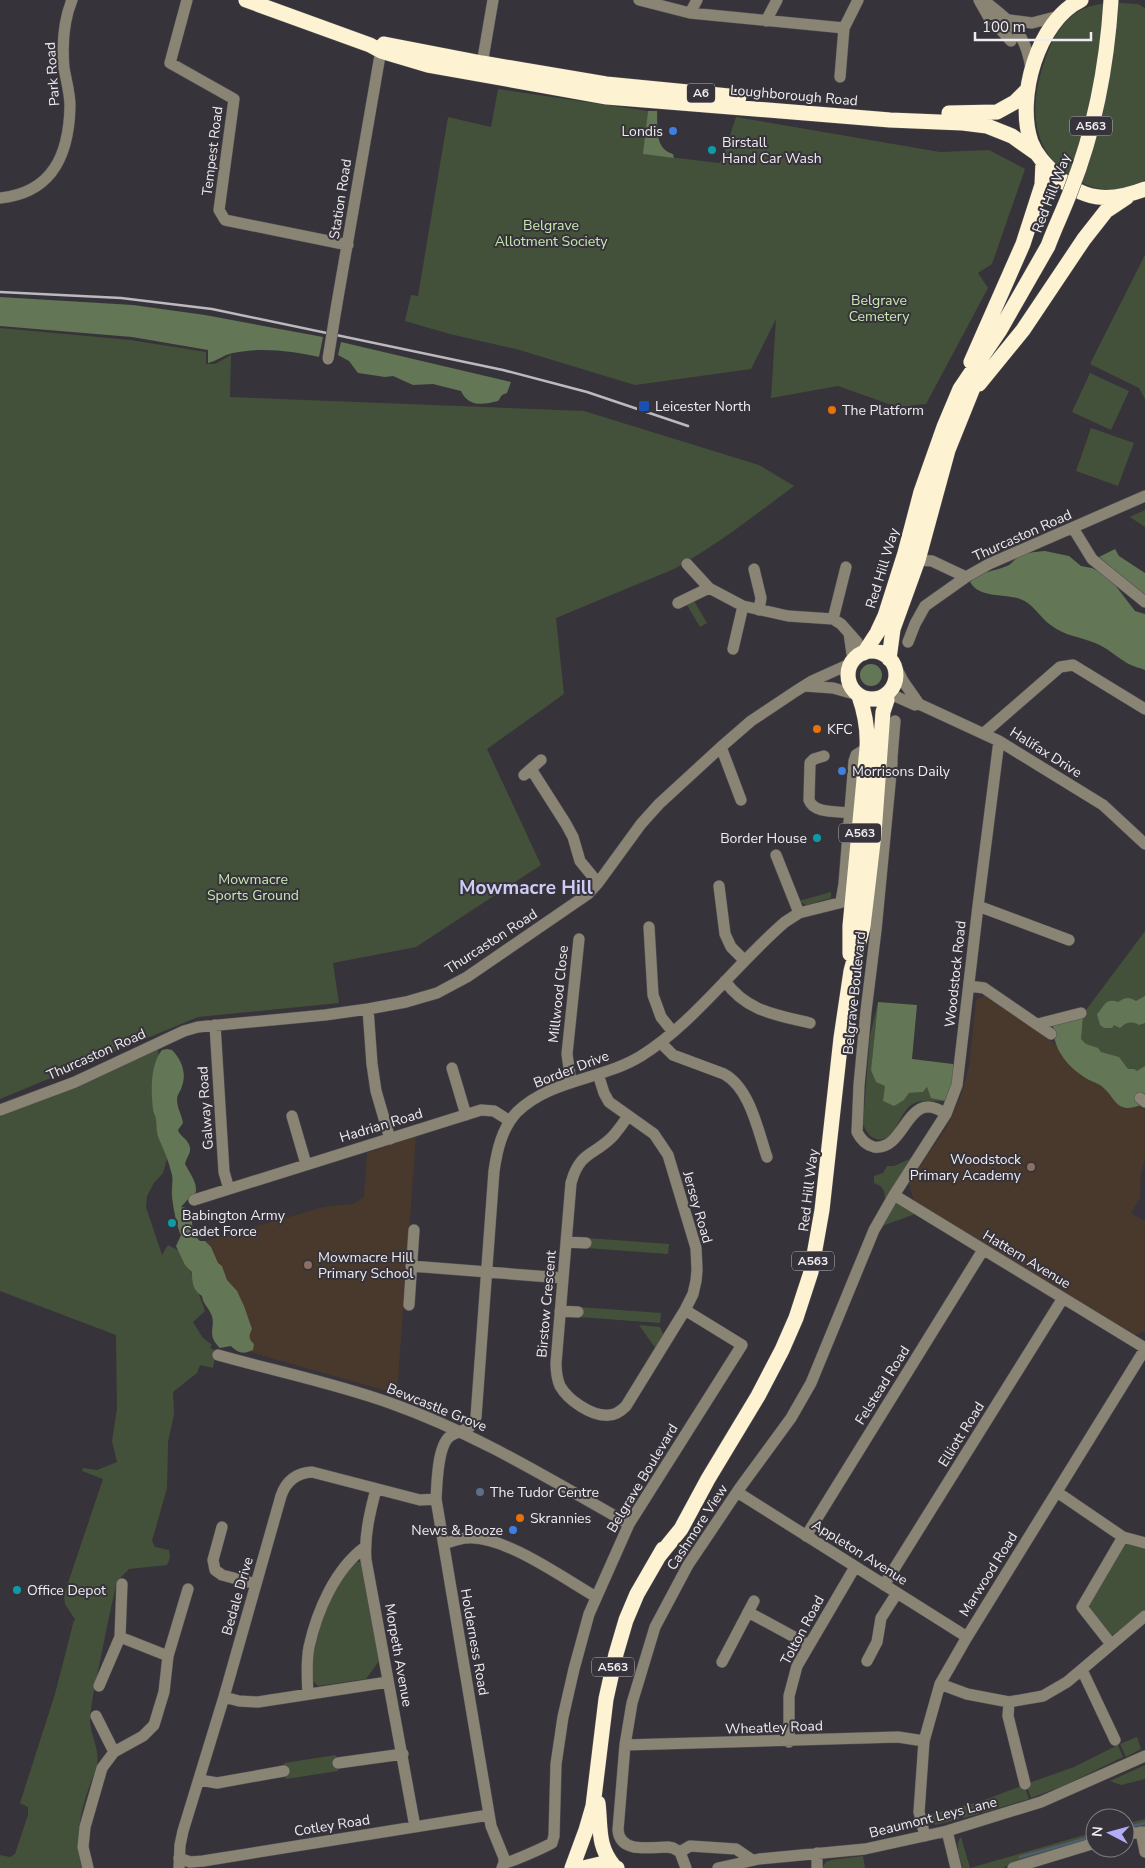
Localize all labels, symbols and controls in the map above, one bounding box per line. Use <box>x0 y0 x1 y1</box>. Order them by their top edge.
scale bar <box>975 10 1091 42</box>
text: 100 m <box>982 17 1026 37</box>
street label: Park Road <box>41 41 64 107</box>
street label: Loughborough Road <box>729 80 859 111</box>
road number: A6 <box>687 84 715 102</box>
street label: Tempest Road <box>198 105 227 197</box>
road number: A563 <box>1070 116 1112 136</box>
place label: Londis <box>622 122 663 141</box>
marker: Londis <box>667 125 679 137</box>
place label: Birstall Hand Car Wash <box>722 133 822 168</box>
marker: Birstall Hand Car Wash <box>706 144 718 156</box>
street label: Red Hill Way <box>1028 150 1076 235</box>
street label: Station Road <box>325 158 356 241</box>
park label: Belgrave Allotment Society <box>495 216 608 251</box>
park label: Belgrave Cemetery <box>849 291 910 326</box>
place label: Leicester North <box>655 397 751 416</box>
marker: Leicester North <box>637 399 651 413</box>
place label: The Platform <box>842 401 924 420</box>
marker: The Platform <box>826 404 838 416</box>
street label: Thurcaston Road <box>970 505 1075 566</box>
street label: Red Hill Way <box>861 525 904 611</box>
place label: KFC <box>827 720 853 739</box>
marker: KFC <box>811 723 823 735</box>
street label: Halifax Drive <box>1006 723 1085 782</box>
place label: Morrisons Daily <box>852 762 951 781</box>
marker: Morrisons Daily <box>836 765 848 777</box>
road number: A563 <box>839 824 881 842</box>
place label: Border House <box>720 829 807 848</box>
marker: Border House <box>811 832 823 844</box>
park label: Mowmacre Sports Ground <box>207 870 299 905</box>
district label: Mowmacre Hill <box>459 875 593 901</box>
street label: Thurcaston Road <box>441 904 541 978</box>
street label: Woodstock Road <box>940 920 971 1028</box>
street label: Belgrave Boulevard <box>839 931 870 1056</box>
street label: Millwood Close <box>544 944 573 1044</box>
street label: Thurcaston Road <box>44 1024 149 1085</box>
street label: Border Drive <box>531 1046 612 1093</box>
street label: Galway Road <box>193 1065 218 1150</box>
street label: Hadrian Road <box>337 1104 425 1147</box>
street label: Red Hill Way <box>794 1147 823 1233</box>
place label: Woodstock Primary Academy <box>910 1150 1022 1185</box>
marker: Woodstock Primary Academy <box>1025 1161 1037 1173</box>
street label: Jersey Road <box>678 1168 717 1246</box>
place label: Babington Army Cadet Force <box>182 1206 286 1241</box>
marker: Babington Army Cadet Force <box>166 1217 178 1229</box>
street label: Hattern Avenue <box>979 1226 1074 1293</box>
place label: Mowmacre Hill Primary School <box>318 1248 414 1283</box>
street label: Birstow Crescent <box>532 1250 561 1358</box>
road number: A563 <box>792 1252 834 1270</box>
marker: Mowmacre Hill Primary School <box>302 1259 314 1271</box>
street label: Felstead Road <box>851 1342 914 1428</box>
street label: Bewcastle Grove <box>384 1379 490 1436</box>
street label: Elliott Road <box>934 1398 989 1470</box>
street label: Belgrave Boulevard <box>602 1420 682 1536</box>
street label: Cashmore View <box>662 1480 732 1574</box>
place label: The Tudor Centre <box>490 1483 599 1502</box>
marker: The Tudor Centre <box>474 1486 486 1498</box>
place label: Skrannies <box>530 1509 592 1528</box>
marker: Skrannies <box>514 1512 526 1524</box>
street label: Appleton Avenue <box>808 1515 911 1590</box>
place label: News & Booze <box>411 1521 503 1540</box>
marker: News & Booze <box>507 1524 519 1536</box>
street label: Marwood Road <box>955 1528 1022 1620</box>
street label: Bedale Drive <box>217 1555 258 1638</box>
place label: Office Depot <box>27 1581 106 1600</box>
marker: Office Depot <box>11 1584 23 1596</box>
street label: Holderness Road <box>456 1587 493 1697</box>
street label: Tolton Road <box>776 1592 829 1668</box>
street label: Morpeth Avenue <box>380 1602 417 1708</box>
road number: A563 <box>592 1658 634 1676</box>
street label: Wheatley Road <box>725 1716 823 1739</box>
street label: Beaumont Leys Lane <box>867 1792 999 1843</box>
north arrow <box>1085 1808 1135 1858</box>
street label: Cotley Road <box>293 1810 371 1841</box>
text: N <box>1088 1825 1108 1838</box>

